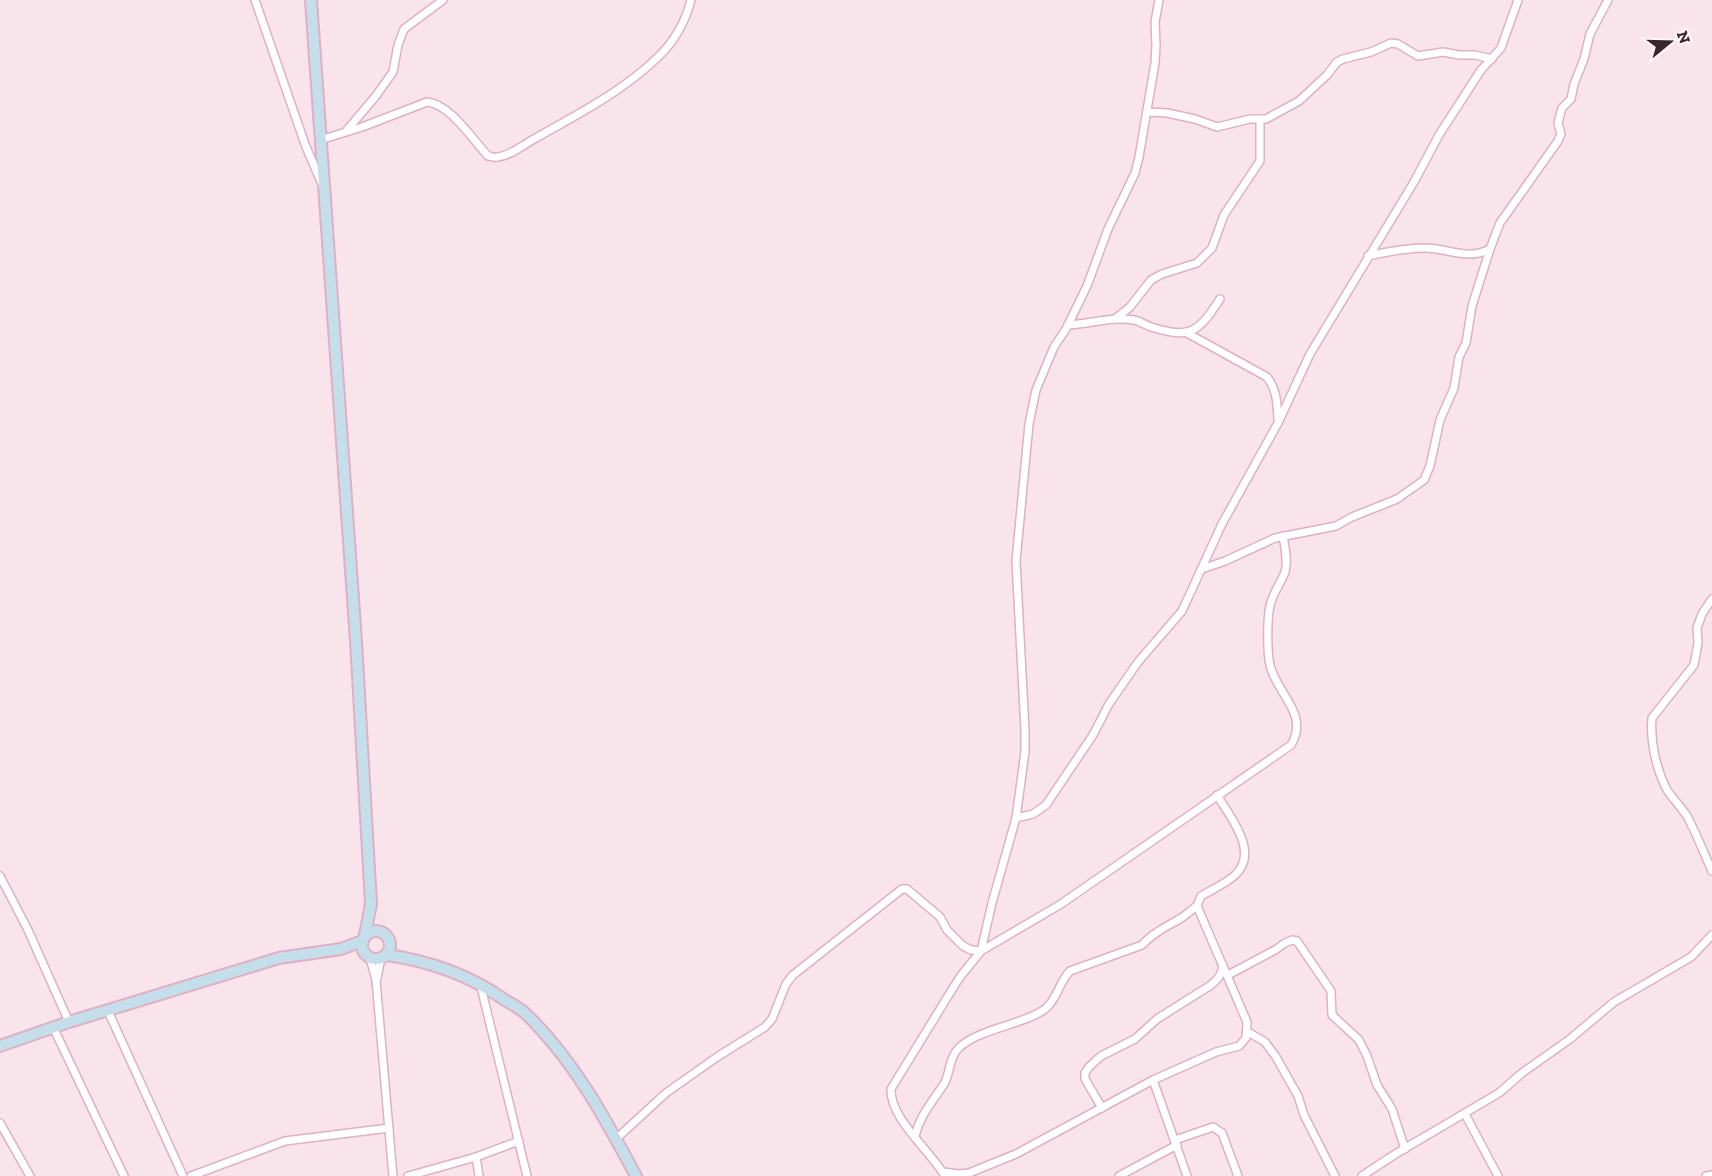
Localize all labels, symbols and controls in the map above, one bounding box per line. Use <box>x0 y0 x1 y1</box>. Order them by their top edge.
north arrow <box>1640 12 1700 72</box>
text: N <box>1673 28 1695 46</box>

